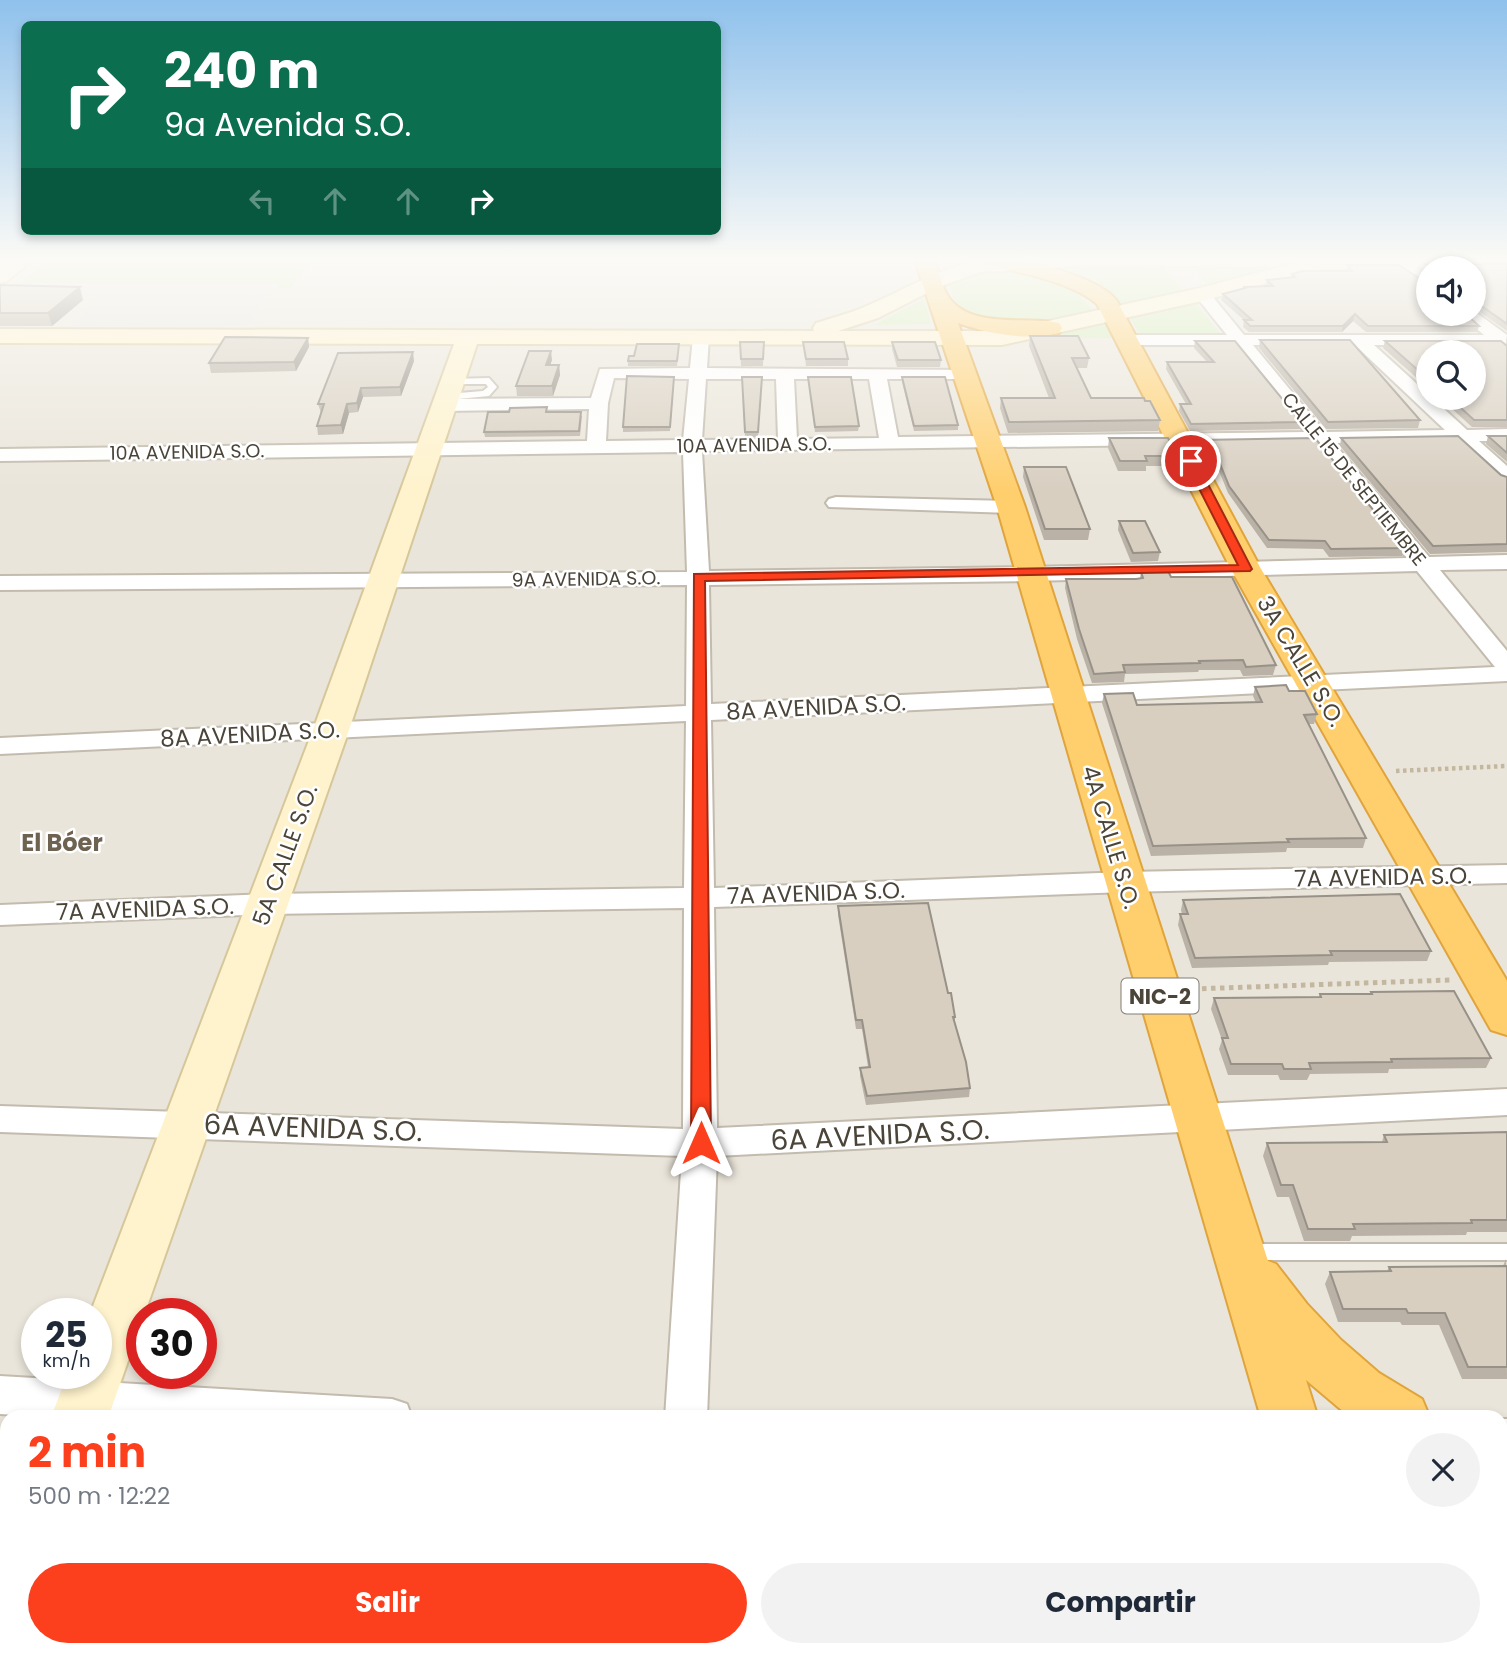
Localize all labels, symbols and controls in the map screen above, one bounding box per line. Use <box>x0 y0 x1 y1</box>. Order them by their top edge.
text: 240 m <box>164 37 319 105</box>
icon: right <box>49 49 140 140</box>
text: 9a Avenida S.O. <box>164 102 411 147</box>
icon: left <box>243 182 281 220</box>
icon: ahead <box>316 182 354 220</box>
icon: ahead <box>389 182 427 220</box>
icon: right <box>462 182 500 220</box>
map controls <box>1416 256 1486 410</box>
button: sound <box>1416 256 1486 326</box>
button: search <box>1416 340 1486 410</box>
street label: CALLE 15 DE SEPTIEMBRE <box>1276 387 1432 571</box>
street label: 10A AVENIDA S.O. <box>676 430 832 460</box>
pin <box>1161 431 1221 491</box>
street label: 10A AVENIDA S.O. <box>109 437 265 467</box>
icon: arrive <box>1172 442 1210 480</box>
street label: 9A AVENIDA S.O. <box>511 564 661 594</box>
street label: 3A CALLE S.O. <box>1249 590 1353 732</box>
street label: 8A AVENIDA S.O. <box>725 686 907 728</box>
street label: 8A AVENIDA S.O. <box>159 713 341 755</box>
street label: 4A CALLE S.O. <box>1074 761 1148 913</box>
street label: 5A CALLE S.O. <box>245 780 325 930</box>
district label: El Bóer <box>21 826 103 859</box>
street label: 7A AVENIDA S.O. <box>1294 859 1472 895</box>
street label: 7A AVENIDA S.O. <box>726 874 906 912</box>
street label: 7A AVENIDA S.O. <box>55 890 235 928</box>
road number: NIC-2 <box>1122 978 1198 1014</box>
street label: 6A AVENIDA S.O. <box>203 1105 423 1151</box>
position arrow <box>664 1106 738 1180</box>
street label: 6A AVENIDA S.O. <box>770 1110 990 1160</box>
speed limit sign: 30 <box>126 1298 217 1389</box>
text: 25 <box>45 1310 88 1359</box>
text: km/h <box>43 1348 90 1373</box>
text: 2 min <box>28 1423 146 1482</box>
button: close <box>1406 1433 1480 1507</box>
text: 500 m · 12:22 <box>28 1480 170 1512</box>
button: Salir <box>28 1563 747 1643</box>
button: Compartir <box>761 1563 1480 1643</box>

